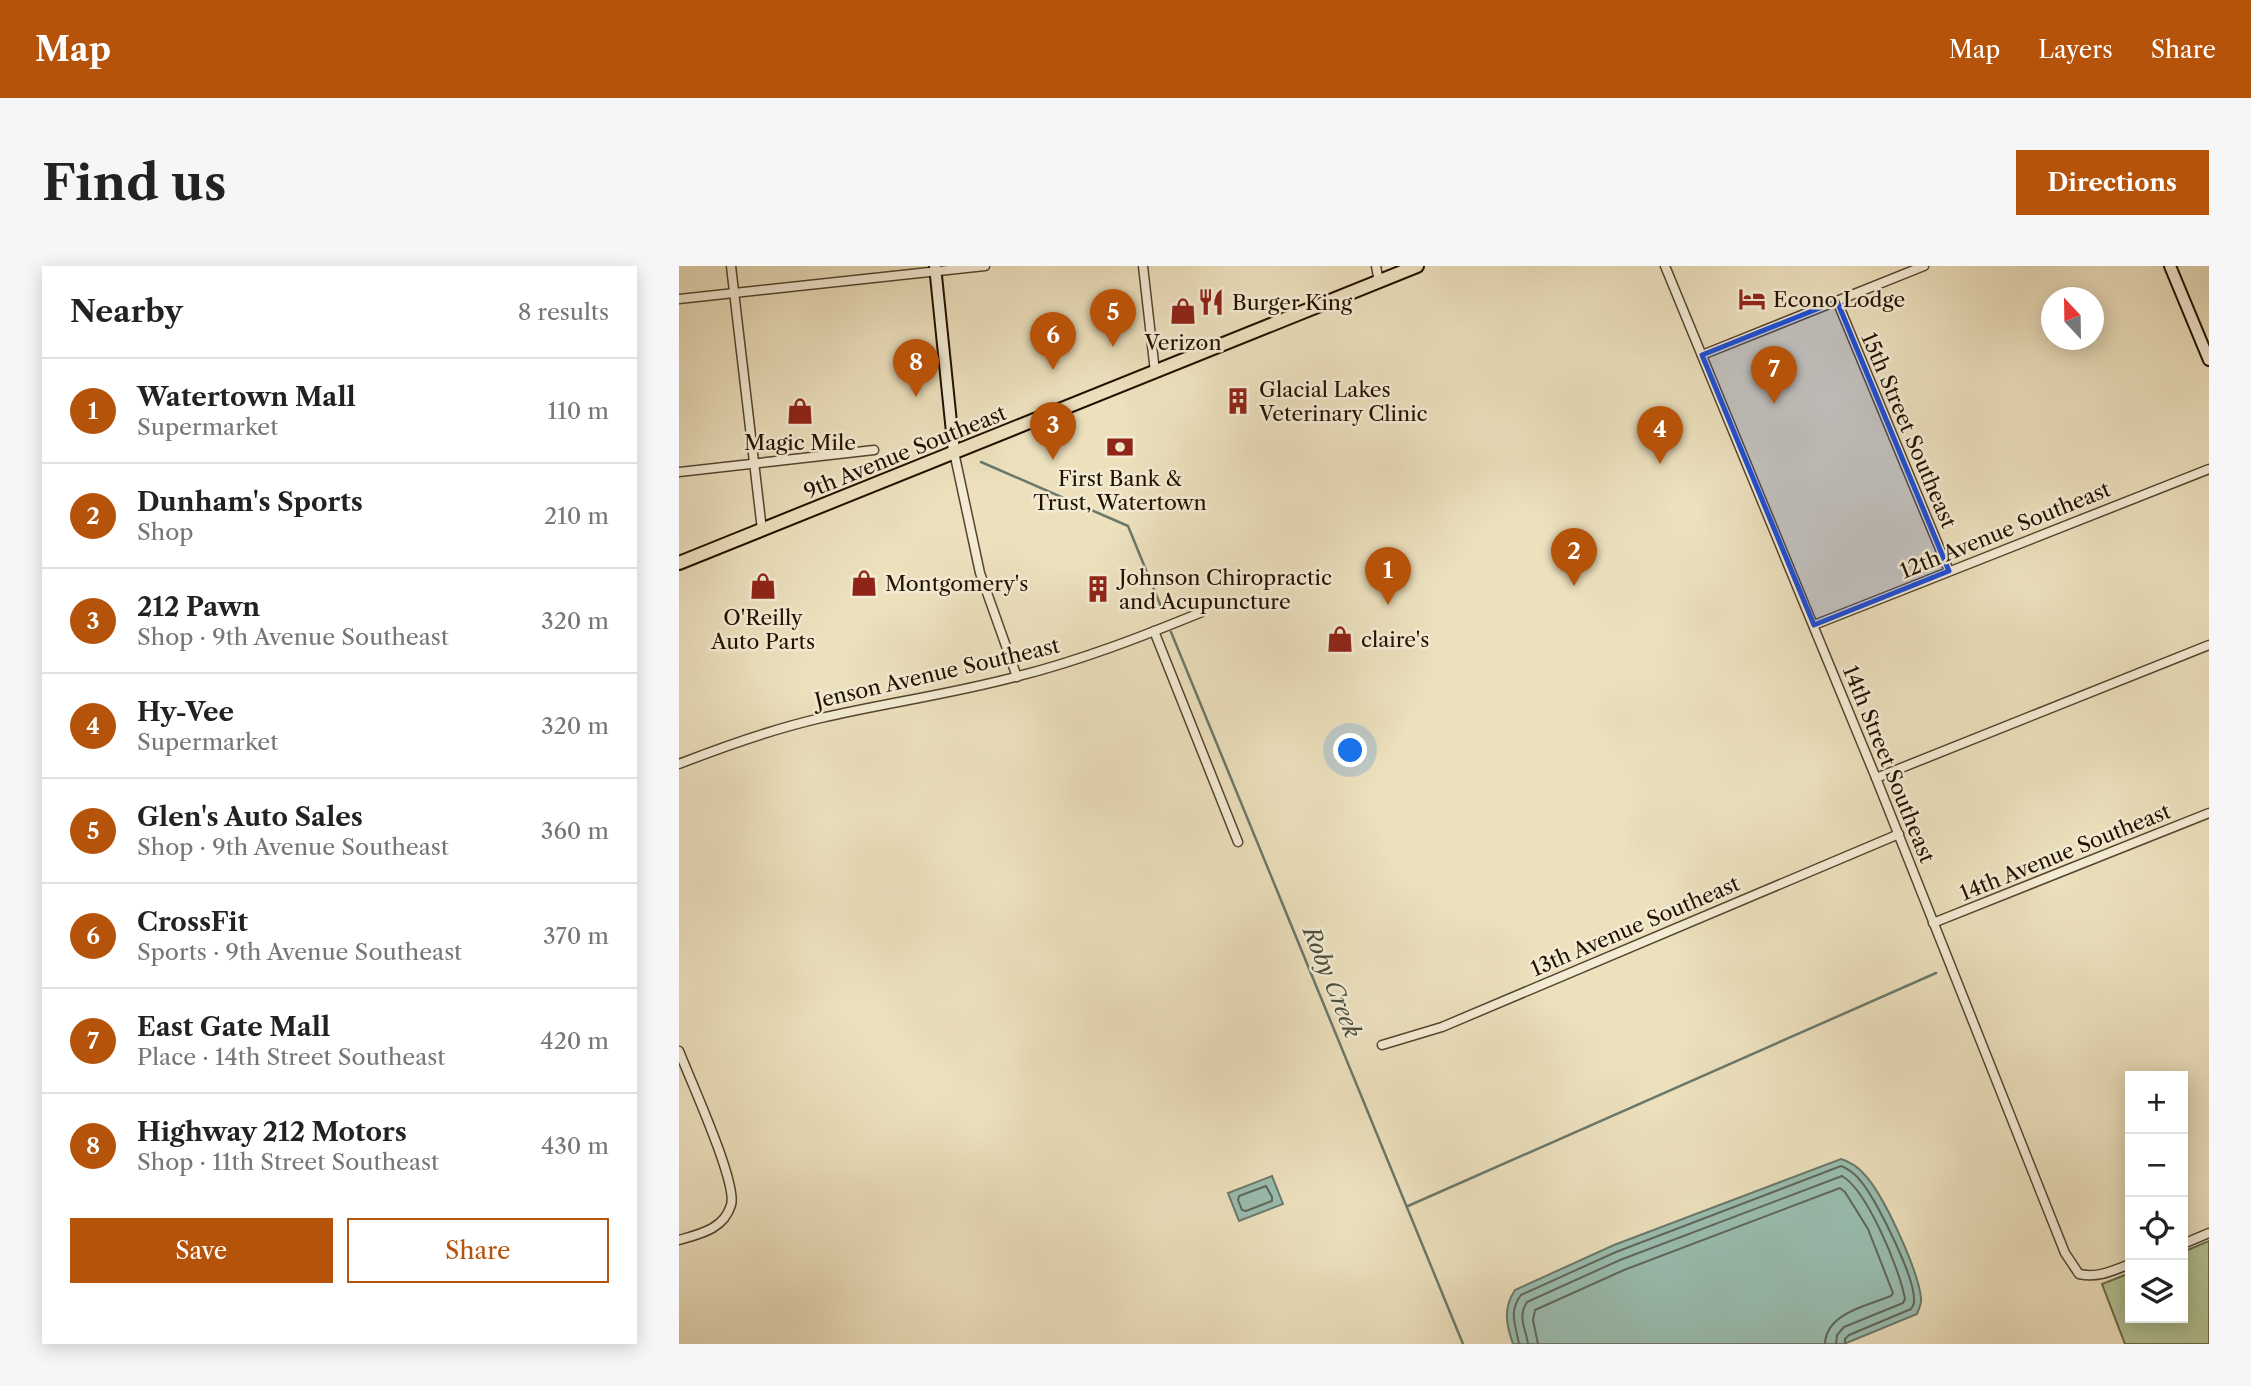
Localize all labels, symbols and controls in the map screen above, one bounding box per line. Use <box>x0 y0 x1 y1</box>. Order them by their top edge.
text: Map <box>35 29 111 70</box>
text: Map <box>1949 35 2000 64</box>
text: Layers <box>2038 35 2113 64</box>
text: Share <box>2151 35 2216 64</box>
button: Directions <box>2016 150 2209 215</box>
text: Find us <box>42 152 226 213</box>
hotel icon: Econo Lodge <box>1737 284 1767 314</box>
restaurant icon: Burger King <box>1196 287 1226 317</box>
place label: Econo Lodge <box>1773 287 1905 312</box>
north arrow <box>2041 287 2104 350</box>
pin: 5 <box>1090 289 1136 347</box>
place label: Burger King <box>1232 290 1353 315</box>
text: Nearby <box>70 293 183 330</box>
shop icon: Verizon <box>1168 296 1198 326</box>
text: 8 results <box>518 298 609 326</box>
pin: 6 <box>1030 312 1076 370</box>
street label: 15th Street Southeast <box>1857 329 1962 532</box>
place label: Verizon <box>1143 330 1222 355</box>
pin: 8 <box>893 339 939 397</box>
pin: 7 <box>1751 346 1797 404</box>
place label: Glacial Lakes Veterinary Clinic <box>1258 377 1428 426</box>
text: Watertown Mall <box>137 381 356 413</box>
building icon: Glacial Lakes Veterinary Clinic <box>1223 386 1253 416</box>
shop icon: Magic Mile <box>785 396 815 426</box>
text: 1 <box>88 397 98 425</box>
text: 110 m <box>548 397 609 425</box>
street label: 9th Avenue Southeast <box>800 400 1010 504</box>
pin: 3 <box>1030 402 1076 460</box>
pin: 4 <box>1637 406 1683 464</box>
text: Supermarket <box>137 413 278 441</box>
place label: Magic Mile <box>744 430 856 455</box>
bank icon: First Bank & Trust, Watertown <box>1105 432 1135 462</box>
place label: First Bank & Trust, Watertown <box>1033 466 1207 515</box>
street label: 12th Avenue Southeast <box>1896 476 2114 584</box>
text: Dunham's Sports <box>137 486 363 518</box>
text: 2 <box>86 502 100 530</box>
text: 210 m <box>544 502 609 530</box>
text: Shop <box>137 518 193 546</box>
pin: 2 <box>1551 528 1597 586</box>
pin: 1 <box>1365 547 1411 605</box>
place label: Johnson Chiropractic and Acupuncture <box>1116 565 1332 614</box>
shop icon: Montgomery's <box>849 568 879 598</box>
shop icon: O'Reilly Auto Parts <box>748 571 778 601</box>
place label: Montgomery's <box>885 571 1028 596</box>
building icon: Johnson Chiropractic and Acupuncture <box>1083 574 1113 604</box>
text: 212 Pawn <box>137 591 260 623</box>
place label: O'Reilly Auto Parts <box>710 605 815 654</box>
text: 3 <box>87 607 100 635</box>
text: 320 m <box>541 607 609 635</box>
text: Shop · 9th Avenue Southeast <box>137 623 449 651</box>
shop icon: claire's <box>1325 624 1355 654</box>
place label: claire's <box>1361 627 1429 652</box>
street label: Jenson Avenue Southeast <box>809 633 1062 714</box>
street label: 14th Street Southeast <box>1838 662 1940 867</box>
text: Hy-Vee <box>137 696 234 728</box>
text: 4 <box>86 712 100 740</box>
text: 320 m <box>541 712 609 740</box>
text: Supermarket <box>137 728 278 756</box>
your location <box>1333 733 1367 767</box>
street label: 14th Avenue Southeast <box>1956 798 2174 906</box>
text: Glen's Auto Sales <box>137 801 363 833</box>
text: 5 <box>87 817 99 845</box>
text: 360 m <box>541 817 609 845</box>
text: Shop · 9th Avenue Southeast <box>137 833 449 861</box>
street label: 13th Avenue Southeast <box>1527 870 1744 981</box>
text: CrossFit <box>137 906 248 938</box>
water label: Roby Creek <box>1296 920 1367 1042</box>
text: 6 <box>86 922 100 950</box>
text: 370 m <box>543 922 609 950</box>
text: Sports · 9th Avenue Southeast <box>137 938 462 966</box>
text: East Gate Mall <box>137 1011 330 1043</box>
text: 7 <box>87 1027 99 1055</box>
text: 420 m <box>540 1027 609 1055</box>
text: Place · 14th Street Southeast <box>137 1043 445 1071</box>
map controls <box>2125 1071 2188 1323</box>
button: + <box>2125 1071 2188 1134</box>
text: Highway 212 Motors <box>137 1116 407 1148</box>
text: 8 <box>86 1132 100 1160</box>
text: 430 m <box>541 1132 609 1160</box>
button: − <box>2125 1134 2188 1197</box>
text: Shop · 11th Street Southeast <box>137 1148 439 1176</box>
button: locate <box>2125 1197 2188 1260</box>
button: Save <box>70 1218 333 1283</box>
button: Share <box>347 1218 609 1283</box>
button: layers <box>2125 1260 2188 1323</box>

